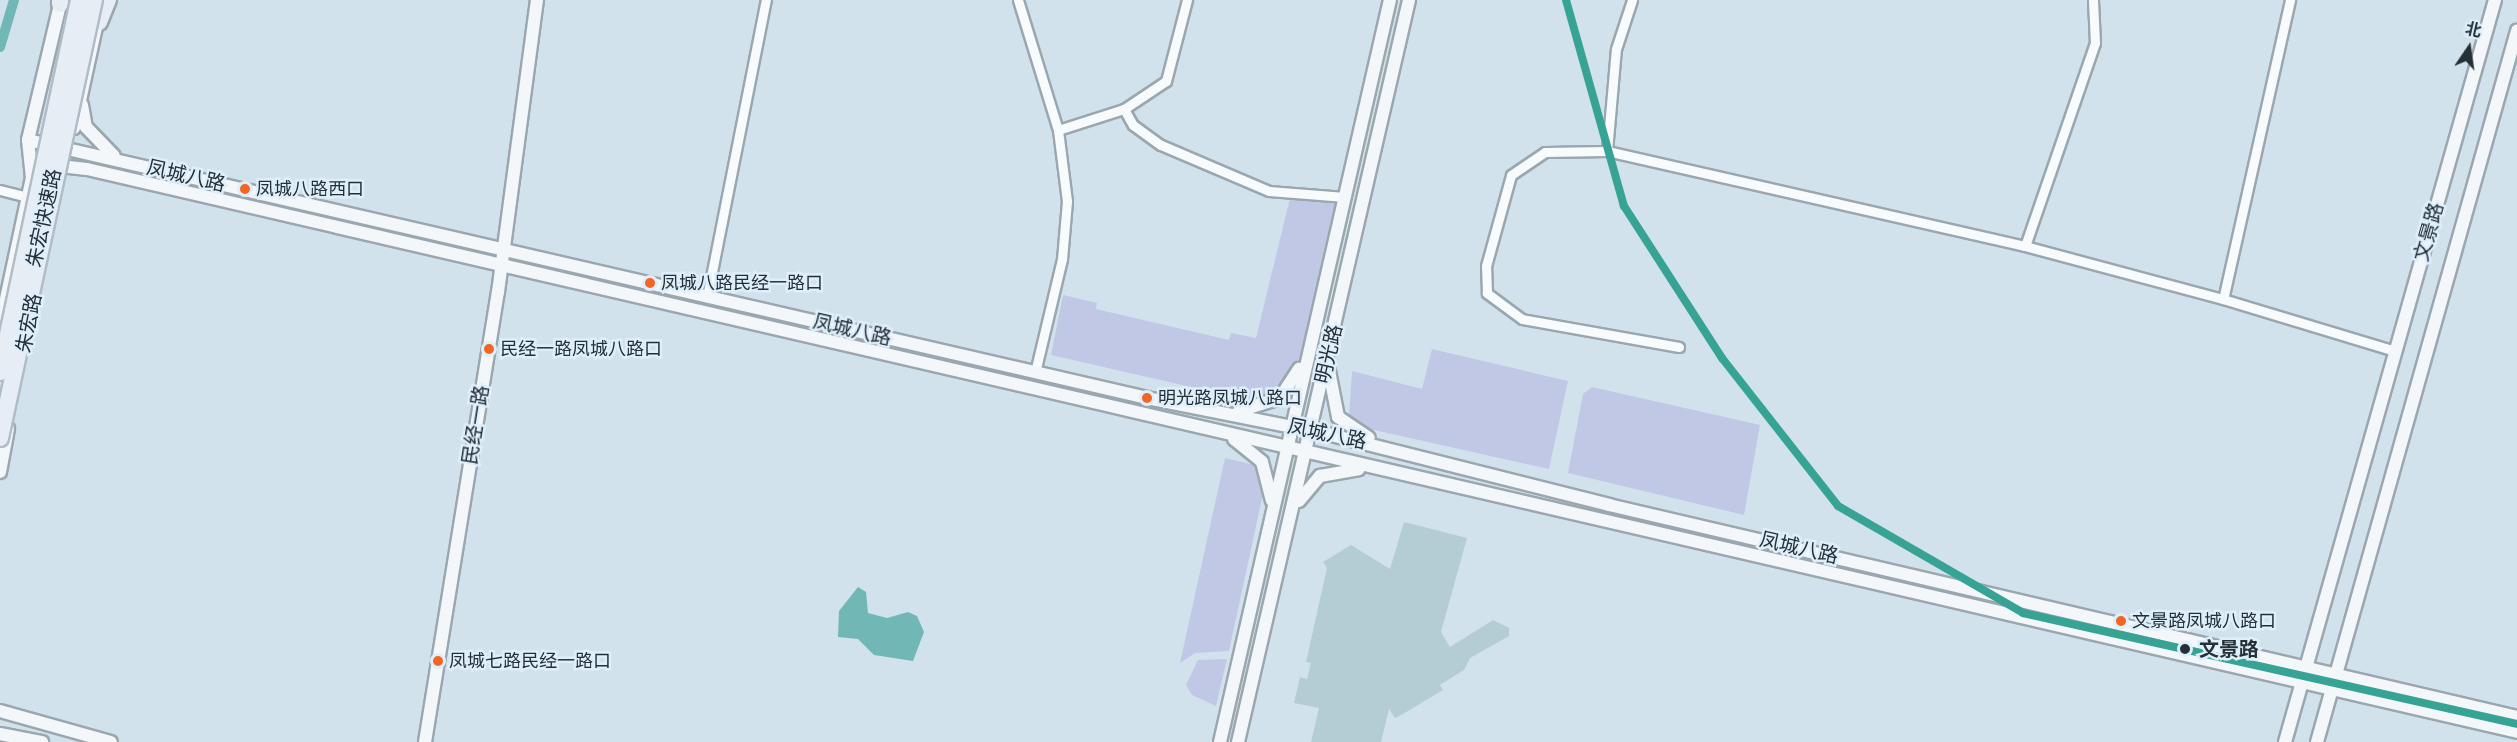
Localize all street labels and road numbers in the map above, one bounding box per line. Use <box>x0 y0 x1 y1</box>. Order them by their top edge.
street label: 凤城八路 <box>144 155 228 197</box>
street label: 朱宏快速路 <box>22 167 66 269</box>
street label: 文景路 <box>2409 200 2449 264</box>
street label: 朱宏路 <box>11 291 47 355</box>
street label: 凤城八路 <box>810 309 894 351</box>
street label: 明光路 <box>1311 322 1347 386</box>
street label: 民经一路 <box>458 384 494 466</box>
street label: 凤城八路 <box>1285 414 1369 454</box>
street label: 凤城八路 <box>1757 527 1841 569</box>

